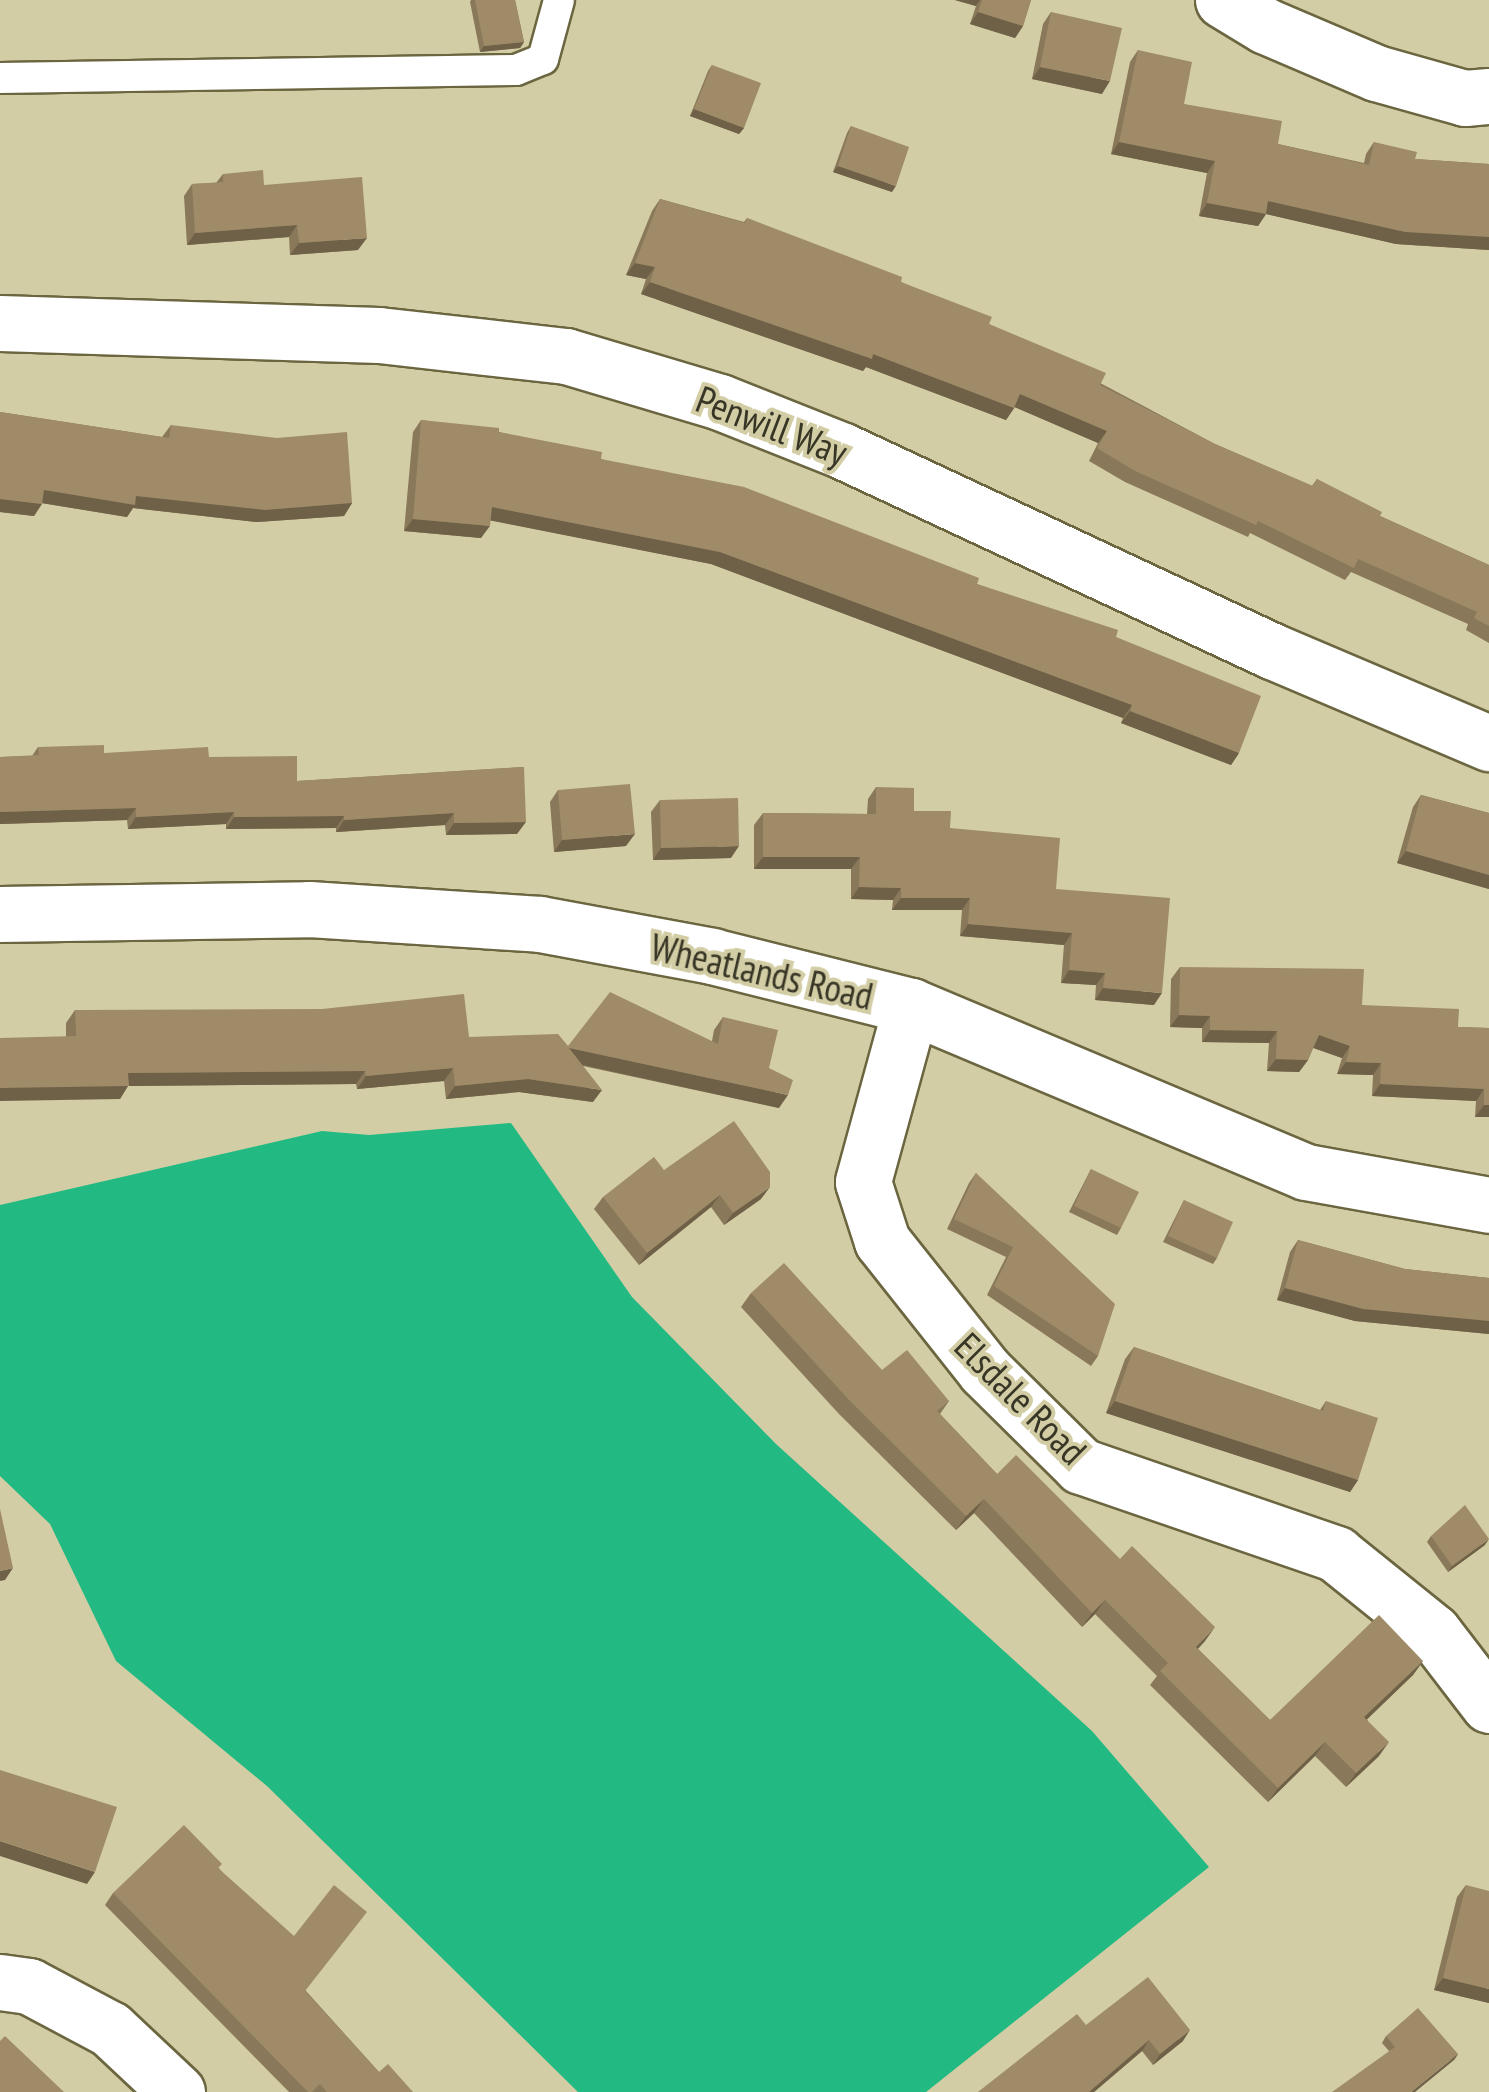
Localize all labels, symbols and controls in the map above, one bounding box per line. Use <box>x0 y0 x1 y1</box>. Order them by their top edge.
street label: Penwill Way <box>690 375 854 475</box>
street label: Wheatlands Road <box>647 923 877 1019</box>
street label: Elsdale Road <box>946 1323 1096 1473</box>

